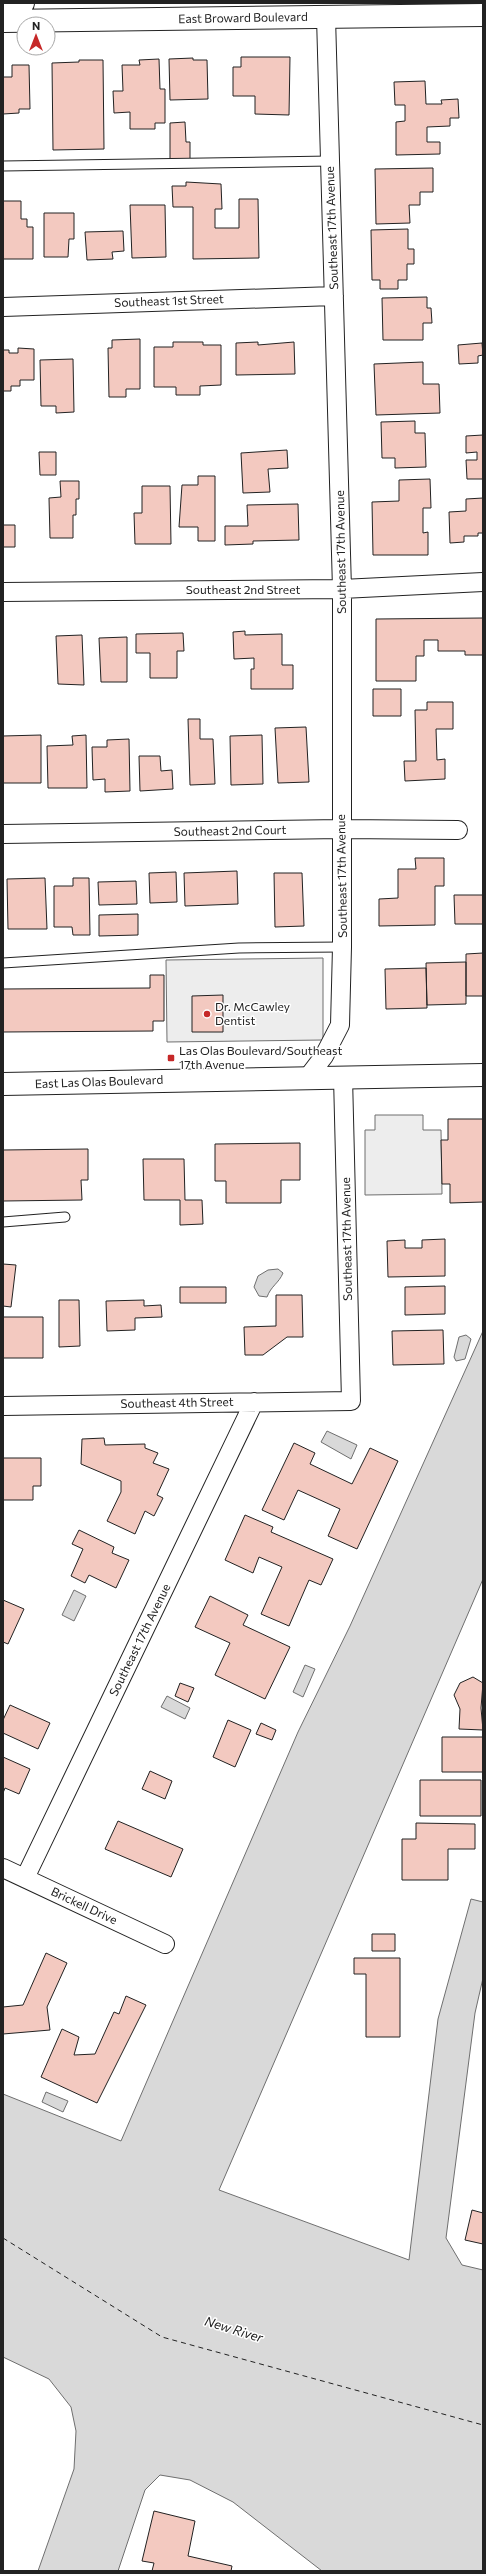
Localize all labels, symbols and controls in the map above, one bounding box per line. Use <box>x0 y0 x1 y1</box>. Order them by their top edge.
street label: East Broward Boulevard <box>178 9 308 25</box>
north arrow <box>16 16 56 56</box>
text: N <box>32 19 40 32</box>
street label: Southeast 17th Avenue <box>322 166 340 290</box>
street label: Southeast 1st Street <box>114 291 224 309</box>
street label: Southeast 17th Avenue <box>332 490 348 614</box>
street label: Southeast 2nd Street <box>186 582 300 596</box>
street label: Southeast 17th Avenue <box>333 814 349 938</box>
street label: Southeast 2nd Court <box>174 822 286 838</box>
place label: Dr. McCawley Dentist <box>215 999 290 1027</box>
marker: Dr. McCawley Dentist <box>202 1009 212 1019</box>
place label: Las Olas Boulevard/Southeast 17th Avenue <box>179 1043 343 1071</box>
marker: Las Olas Boulevard/Southeast 17th Avenue <box>166 1053 176 1063</box>
street label: East Las Olas Boulevard <box>35 1072 163 1090</box>
street label: Southeast 17th Avenue <box>338 1177 354 1301</box>
street label: Southeast 4th Street <box>120 1394 234 1410</box>
street label: Southeast 17th Avenue <box>106 1581 172 1698</box>
street label: Brickell Drive <box>49 1884 120 1927</box>
water label: New River <box>203 2313 266 2346</box>

